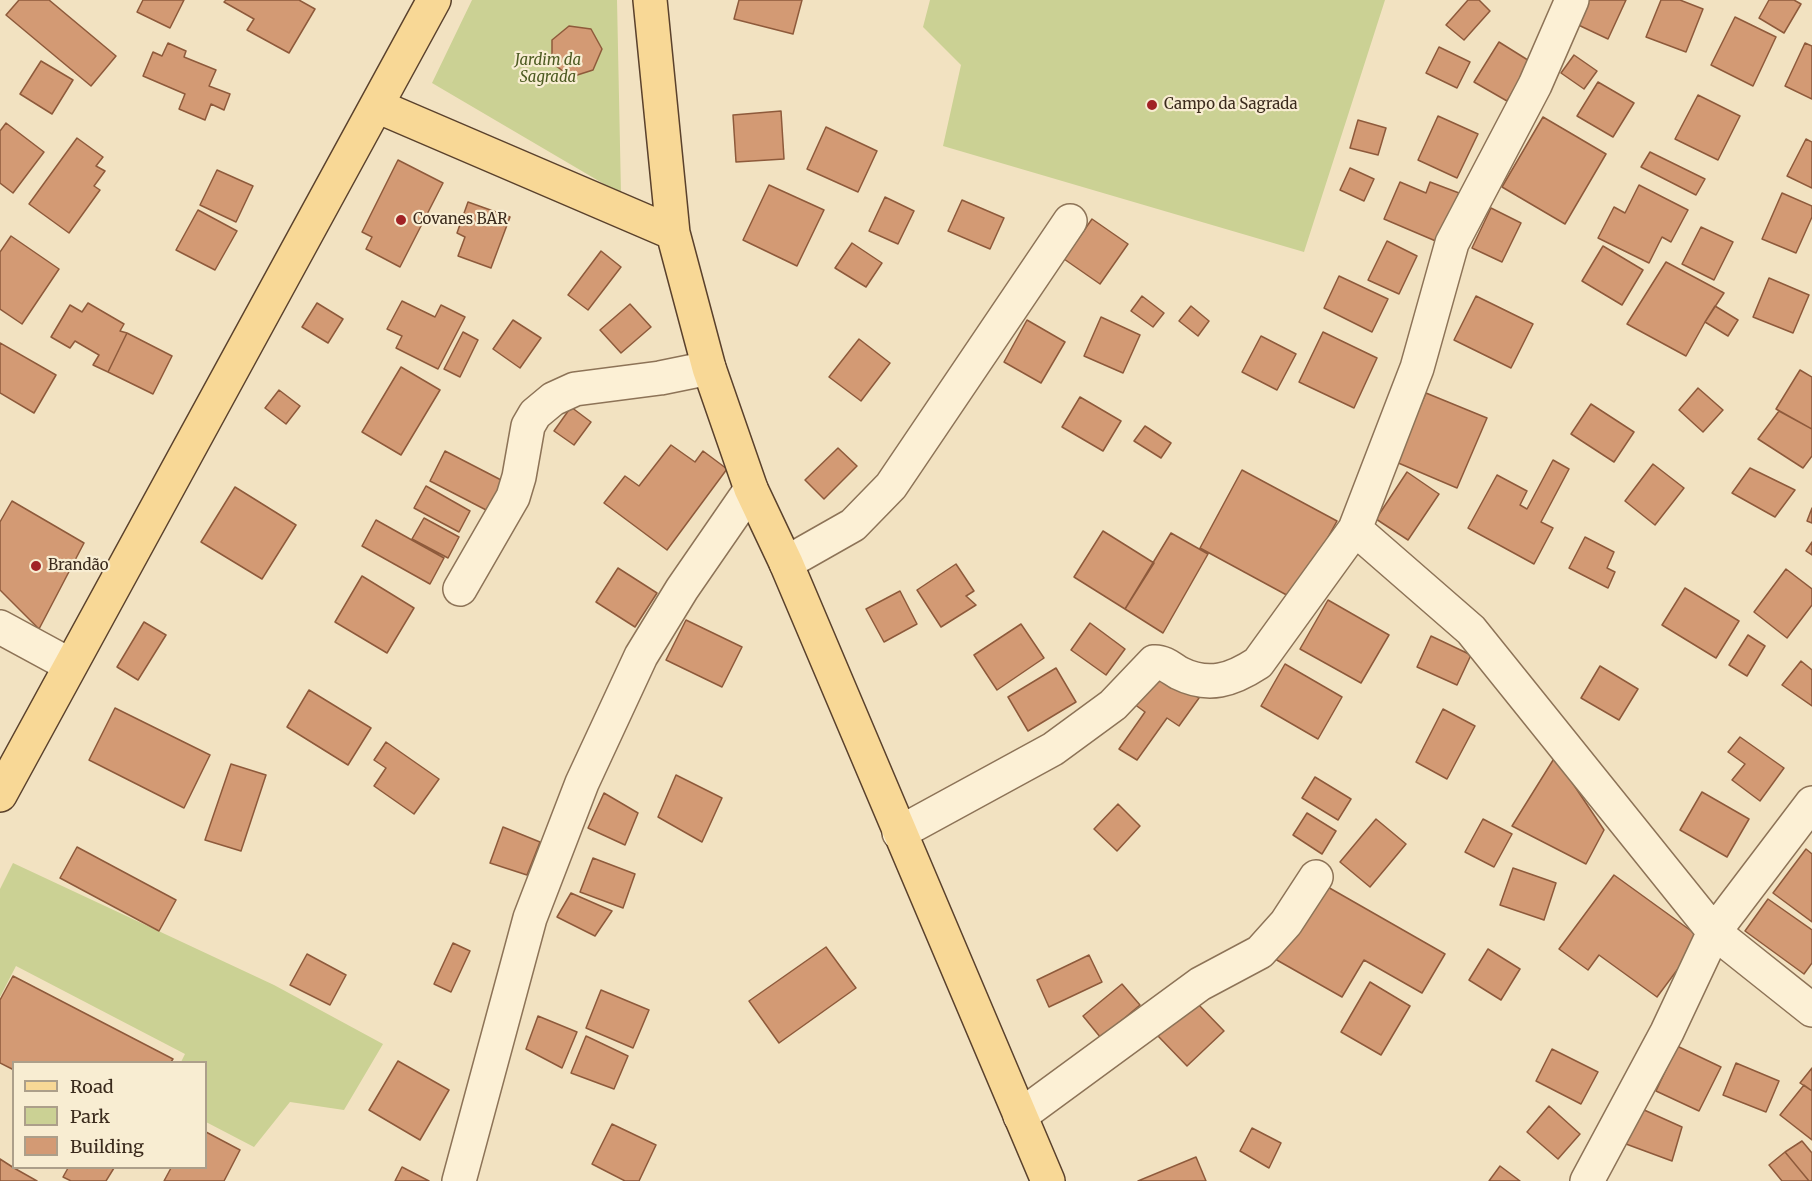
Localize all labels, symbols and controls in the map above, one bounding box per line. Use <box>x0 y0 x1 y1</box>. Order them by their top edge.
park label: Jardim da Sagrada <box>515 52 581 87</box>
place label: Campo da Sagrada <box>1164 96 1298 114</box>
marker: Campo da Sagrada <box>1145 98 1159 112</box>
place label: Covanes BAR <box>413 211 508 229</box>
marker: Covanes BAR <box>394 213 408 227</box>
place label: Brandão <box>48 557 109 575</box>
marker: Brandão <box>29 559 43 573</box>
legend <box>12 1061 207 1169</box>
text: Road <box>70 1075 114 1098</box>
text: Park <box>70 1105 110 1128</box>
text: Building <box>70 1135 144 1158</box>

